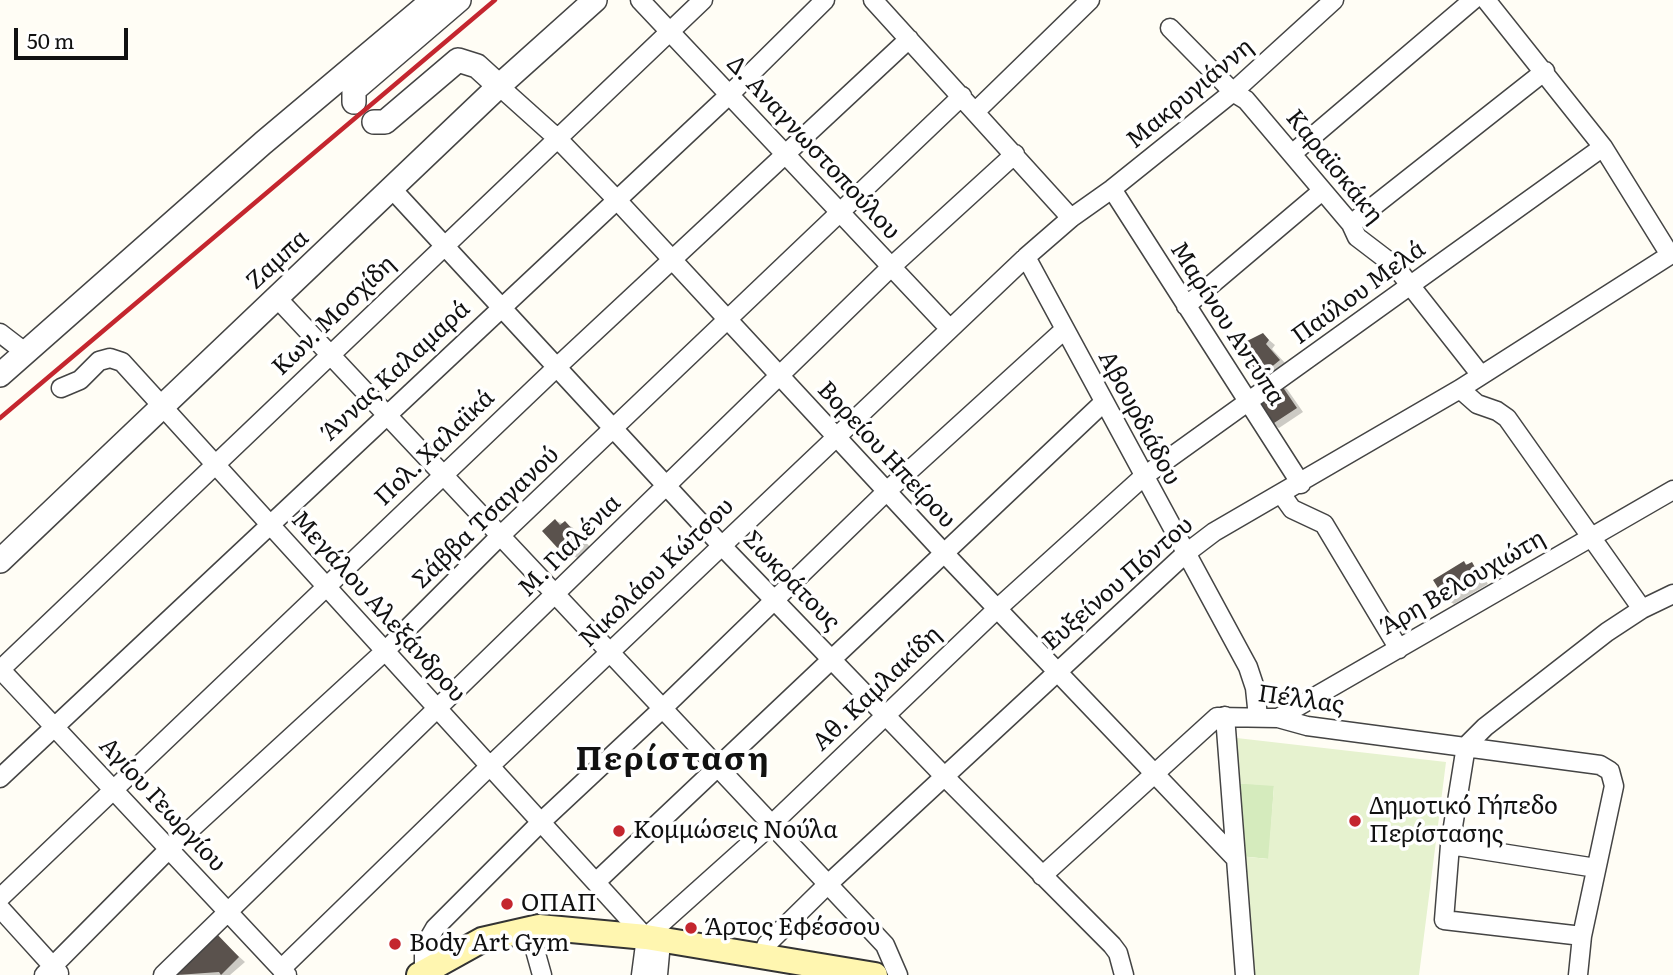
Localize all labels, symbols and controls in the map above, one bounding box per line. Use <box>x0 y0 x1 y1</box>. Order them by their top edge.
scale bar <box>18 14 131 58</box>
text: 50 m <box>27 24 74 55</box>
street label: Μακρυγιάννη <box>1121 33 1259 155</box>
street label: Δ. Αναγνωστοπούλου <box>720 50 906 246</box>
street label: Καραϊσκάκη <box>1279 104 1389 230</box>
street label: Ζαμπα <box>241 224 315 296</box>
street label: Παύλου Μελά <box>1287 235 1431 351</box>
street label: Μαρίνου Αντύπα <box>1163 237 1291 411</box>
street label: Κων. Μοσχίδη <box>267 250 401 382</box>
street label: Άννας Καλαμαρά <box>316 295 476 447</box>
street label: Αβουρδιάδου <box>1092 346 1186 490</box>
street label: Βορείου Ηπείρου <box>811 376 961 534</box>
street label: Πολ. Χαλαϊκά <box>369 384 501 512</box>
street label: Σάββα Τσαγανού <box>407 441 565 595</box>
street label: Μ. Γιαλένια <box>513 489 627 603</box>
street label: Νικολάου Κώτσου <box>574 492 740 654</box>
street label: Μεγάλου Αλεξάνδρου <box>285 506 471 708</box>
street label: Ευξείνου Πόντου <box>1037 511 1199 657</box>
street label: Άρη Βελουχιώτη <box>1376 524 1550 642</box>
street label: Σωκράτους <box>736 525 846 637</box>
street label: Αθ. Καμλακίδη <box>807 621 947 757</box>
street label: Πέλλας <box>1256 680 1346 720</box>
street label: Αγίου Γεωργίου <box>93 732 231 878</box>
district label: Περίσταση <box>577 742 769 780</box>
place label: Δημοτικό Γήπεδο Περίστασης <box>1369 793 1558 849</box>
marker: Δημοτικό Γήπεδο Περίστασης <box>1347 813 1363 829</box>
place label: Κομμώσεις Νούλα <box>633 817 838 845</box>
marker: Κομμώσεις Νούλα <box>611 823 627 839</box>
place label: ΟΠΑΠ <box>521 890 597 918</box>
marker: ΟΠΑΠ <box>499 896 515 912</box>
place label: Άρτος Εφέσσου <box>705 914 880 942</box>
marker: Άρτος Εφέσσου <box>683 920 699 936</box>
place label: Body Art Gym <box>409 930 569 958</box>
marker: Body Art Gym <box>387 936 403 952</box>

